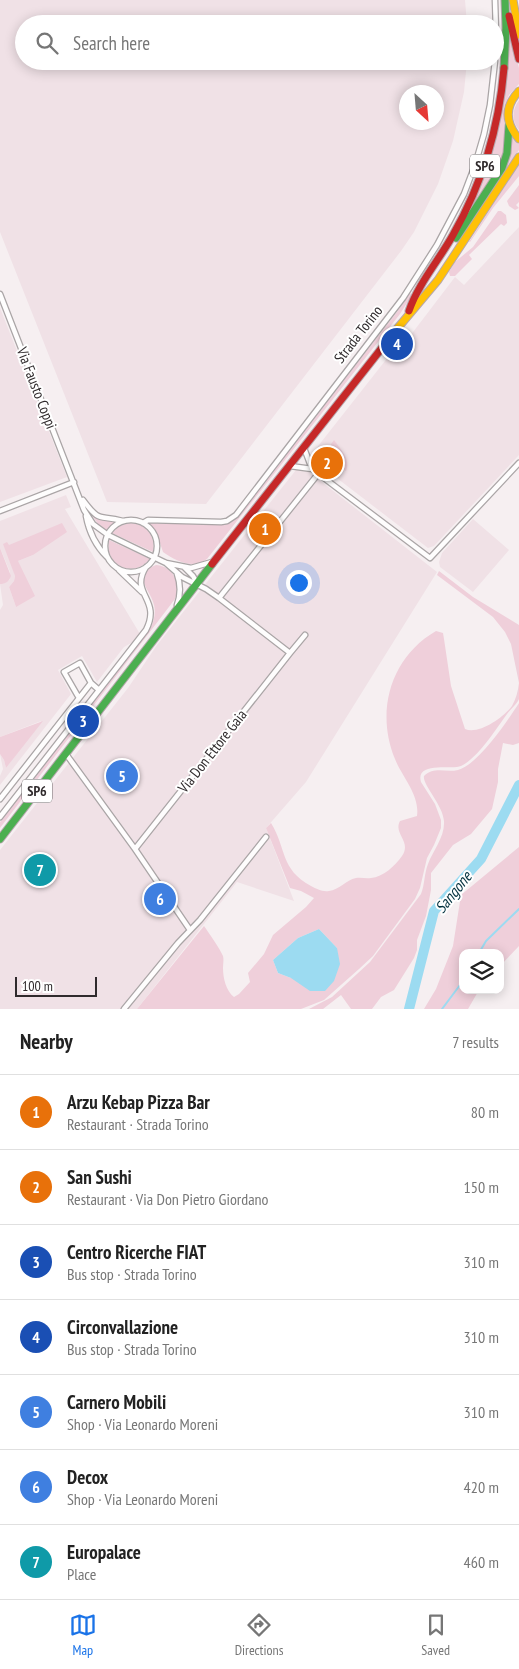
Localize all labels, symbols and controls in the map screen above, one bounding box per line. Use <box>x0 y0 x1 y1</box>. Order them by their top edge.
search box <box>15 15 504 70</box>
icon: search <box>33 29 61 57</box>
text: Search here <box>73 31 150 55</box>
north arrow <box>399 85 444 130</box>
road number: SP6 <box>470 154 500 178</box>
street label: Strada Torino <box>330 301 386 367</box>
pin: 4 <box>381 325 413 363</box>
street label: Via Fausto Coppi <box>12 343 61 432</box>
pin: 2 <box>311 444 343 482</box>
pin: 1 <box>249 510 281 548</box>
your location <box>286 570 312 596</box>
pin: 3 <box>67 702 99 740</box>
street label: Via Don Ettore Gaia <box>173 705 250 797</box>
pin: 5 <box>106 757 138 795</box>
road number: SP6 <box>22 779 52 802</box>
pin: 7 <box>24 851 56 889</box>
water label: Sangone <box>430 866 477 917</box>
pin: 6 <box>144 880 176 918</box>
map controls <box>459 949 504 994</box>
button: layers <box>459 949 504 994</box>
scale bar <box>15 974 98 997</box>
text: 100 m <box>22 977 53 995</box>
text: Nearby <box>20 1028 73 1055</box>
text: 7 results <box>452 1032 499 1052</box>
text: Arzu Kebap Pizza Bar <box>67 1090 210 1114</box>
text: 1 <box>32 1102 40 1122</box>
text: 80 m <box>471 1102 499 1122</box>
text: Restaurant · Strada Torino <box>67 1114 209 1134</box>
text: San Sushi <box>67 1165 132 1189</box>
text: 2 <box>32 1177 40 1197</box>
text: 150 m <box>464 1177 499 1197</box>
text: Restaurant · Via Don Pietro Giordano <box>67 1189 269 1209</box>
text: Centro Ricerche FIAT <box>67 1240 206 1264</box>
text: 3 <box>32 1252 40 1272</box>
text: 310 m <box>464 1252 499 1272</box>
text: Bus stop · Strada Torino <box>67 1264 197 1284</box>
text: Circonvallazione <box>67 1315 178 1339</box>
text: 4 <box>32 1327 40 1347</box>
text: 310 m <box>464 1327 499 1347</box>
text: Bus stop · Strada Torino <box>67 1339 197 1359</box>
text: Carnero Mobili <box>67 1390 166 1414</box>
text: 5 <box>32 1402 40 1422</box>
text: 310 m <box>464 1402 499 1422</box>
text: Shop · Via Leonardo Moreni <box>67 1414 218 1434</box>
text: Decox <box>67 1465 108 1489</box>
text: 6 <box>32 1477 40 1497</box>
text: 420 m <box>464 1477 499 1497</box>
text: Shop · Via Leonardo Moreni <box>67 1489 218 1509</box>
text: Europalace <box>67 1540 141 1564</box>
text: 7 <box>32 1552 40 1572</box>
text: 460 m <box>464 1552 499 1572</box>
text: Place <box>67 1564 96 1584</box>
tab: Map <box>69 1611 97 1659</box>
tab: Directions <box>235 1611 283 1659</box>
tab: Saved <box>421 1611 450 1659</box>

